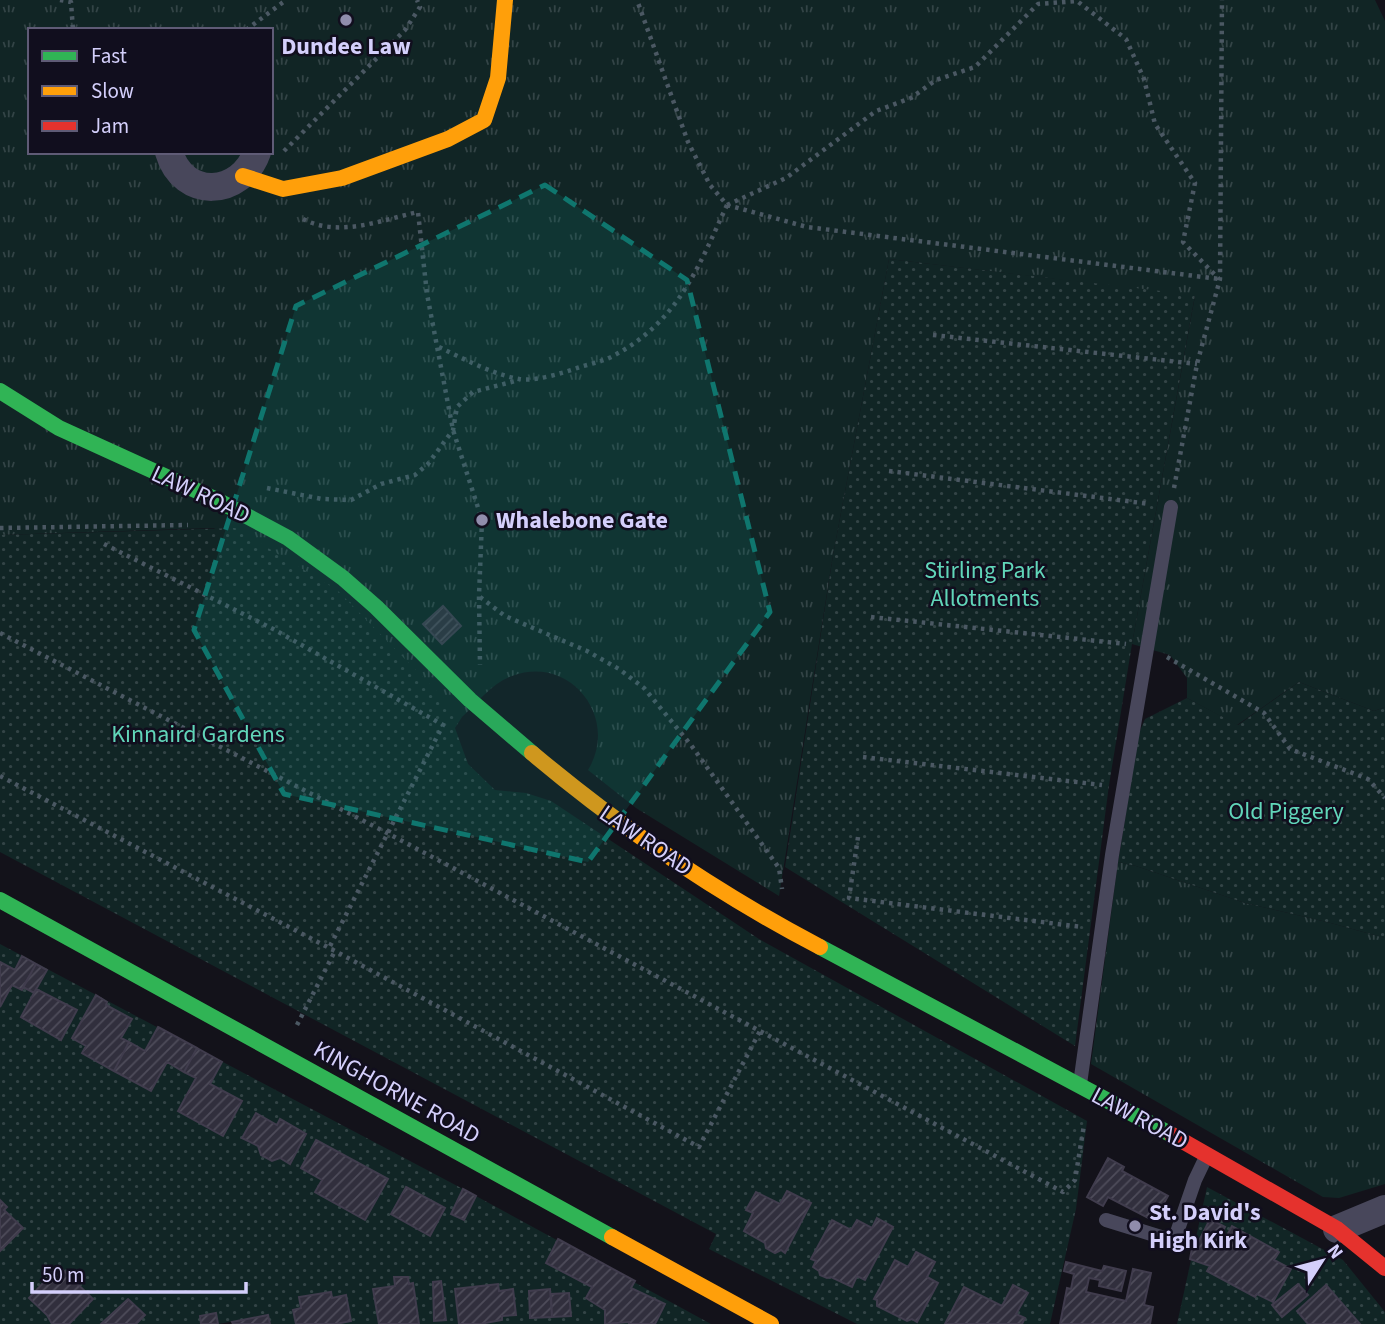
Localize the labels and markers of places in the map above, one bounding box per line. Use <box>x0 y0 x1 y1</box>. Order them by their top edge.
marker: Dundee Law <box>338 12 354 28</box>
place label: Dundee Law <box>281 29 411 64</box>
place label: Whalebone Gate <box>496 503 668 538</box>
marker: Whalebone Gate <box>474 512 490 528</box>
place label: St. David's High Kirk <box>1149 1195 1261 1258</box>
marker: St. David's High Kirk <box>1127 1218 1143 1234</box>

